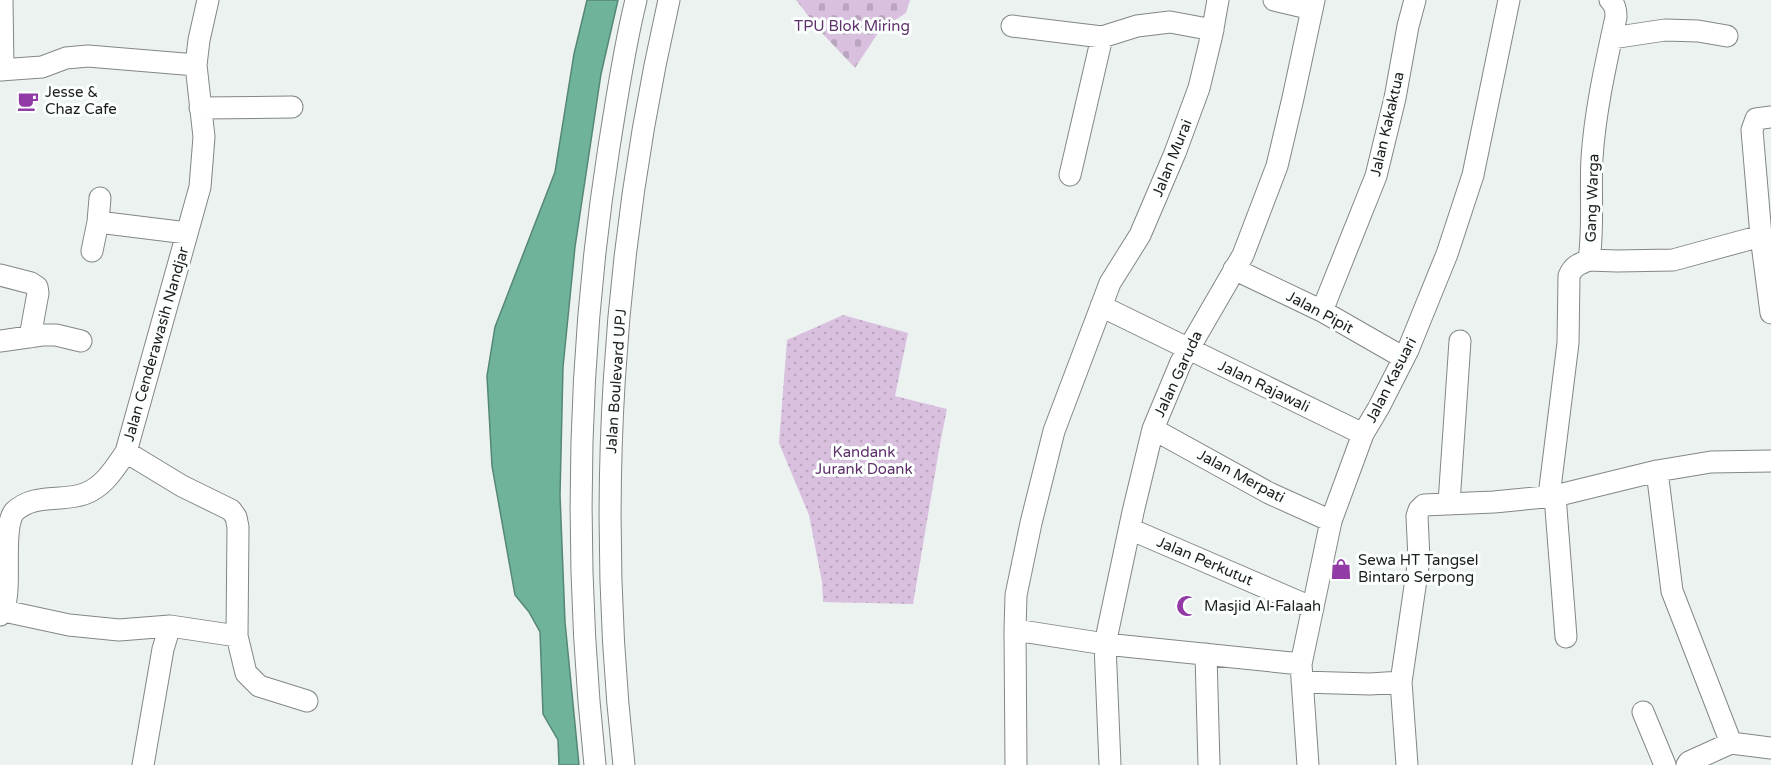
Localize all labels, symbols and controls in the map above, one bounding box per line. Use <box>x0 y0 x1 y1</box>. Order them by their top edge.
park label: TPU Blok Miring <box>794 17 910 35</box>
street label: Jalan Kakaktua <box>1366 70 1408 178</box>
place label: Jesse & Chaz Cafe <box>45 83 117 118</box>
cafe icon: Jesse & Chaz Cafe <box>16 89 40 113</box>
street label: Jalan Murai <box>1148 117 1196 199</box>
street label: Gang Warga <box>1581 153 1603 243</box>
street label: Jalan Cenderawasih Nandjar <box>120 244 193 443</box>
street label: Jalan Pipit <box>1283 287 1357 337</box>
street label: Jalan Boulevard UPJ <box>602 308 630 454</box>
street label: Jalan Garuda <box>1150 328 1206 420</box>
street label: Jalan Kasuari <box>1362 334 1420 426</box>
street label: Jalan Rajawali <box>1215 356 1313 416</box>
park label: Kandank Jurank Doank <box>815 443 913 478</box>
street label: Jalan Merpati <box>1194 445 1288 507</box>
street label: Jalan Perkutut <box>1154 533 1256 589</box>
place label: Sewa HT Tangsel Bintaro Serpong <box>1358 551 1479 586</box>
shop icon: Sewa HT Tangsel Bintaro Serpong <box>1329 557 1353 581</box>
mosque icon: Masjid Al-Falaah <box>1175 594 1199 618</box>
place label: Masjid Al-Falaah <box>1204 597 1321 615</box>

